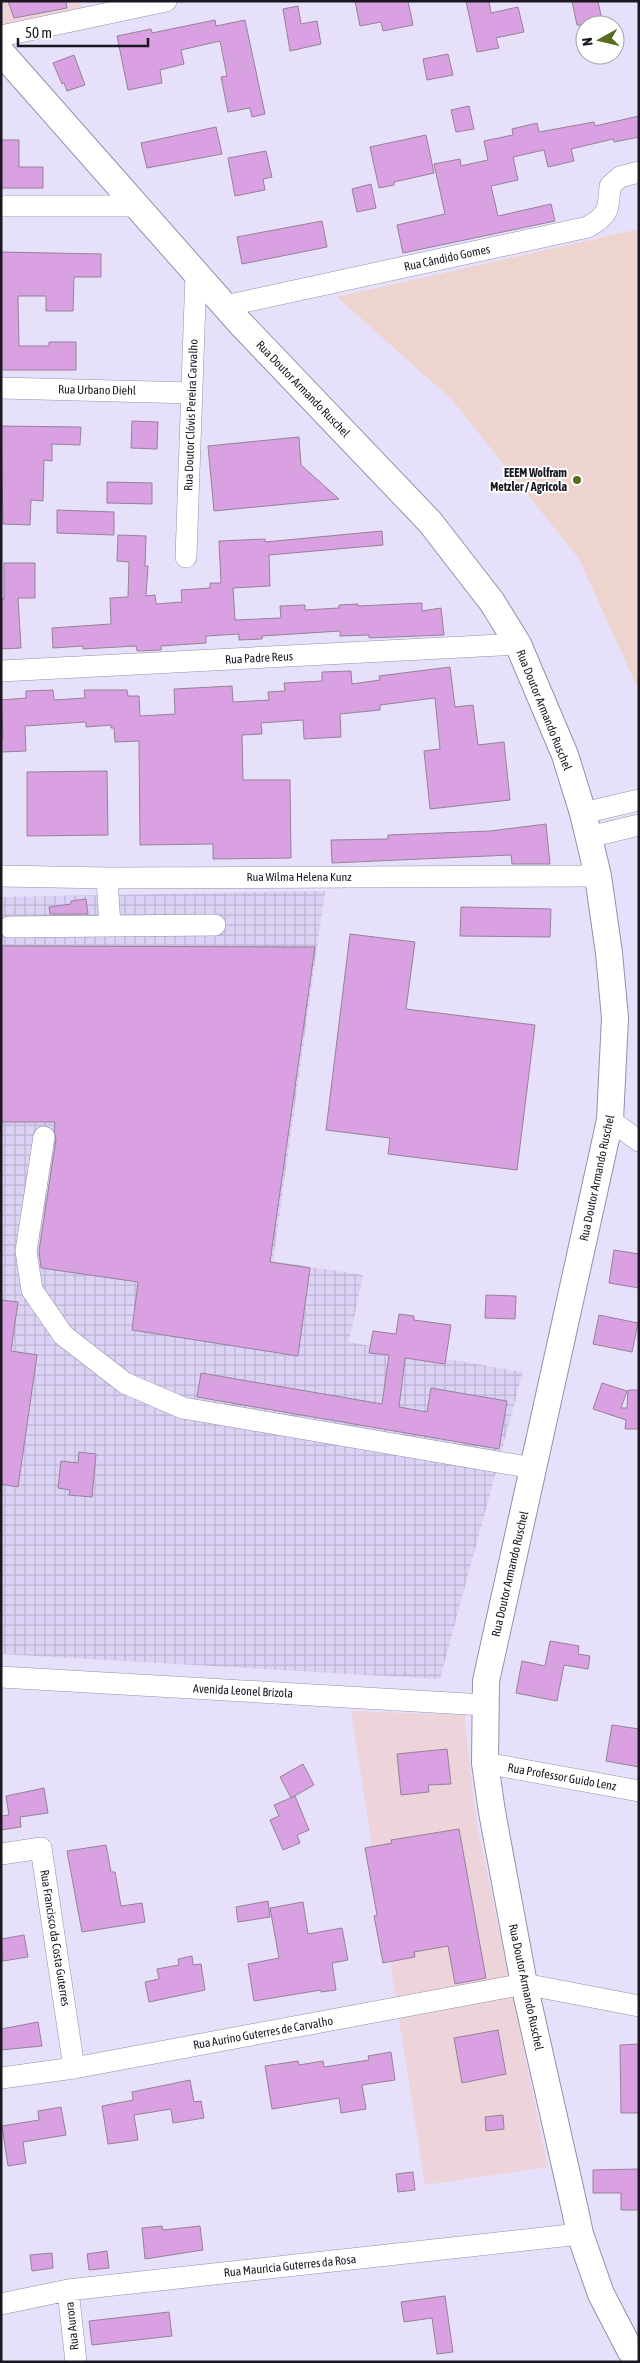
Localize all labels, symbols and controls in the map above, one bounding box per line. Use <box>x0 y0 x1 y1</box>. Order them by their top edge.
scale bar <box>18 15 148 47</box>
north arrow <box>575 15 625 65</box>
text: 50 m <box>25 24 52 41</box>
text: N <box>579 37 596 47</box>
street label: Rua Cândido Gomes <box>403 242 491 274</box>
street label: Rua Doutor Clóvis Pereira Carvalho <box>181 338 201 491</box>
street label: Rua Doutor Armando Ruschel <box>253 338 353 441</box>
street label: Rua Urbano Diehl <box>58 382 137 398</box>
place label: EEEM Wolfram Metzler / Agricola <box>490 466 567 494</box>
marker: EEEM Wolfram Metzler / Agricola <box>571 474 583 486</box>
street label: Rua Doutor Armando Ruschel <box>513 648 575 773</box>
street label: Rua Padre Reus <box>225 649 293 667</box>
street label: Rua Wilma Helena Kunz <box>246 870 352 884</box>
street label: Rua Doutor Armando Ruschel <box>577 1113 617 1242</box>
street label: Rua Doutor Armando Ruschel <box>489 1509 531 1638</box>
street label: Avenida Leonel Brizola <box>193 1681 293 1701</box>
street label: Rua Professor Guido Lenz <box>506 1761 618 1794</box>
street label: Rua Francisco da Costa Guterres <box>37 1869 73 2007</box>
street label: Rua Doutor Armando Ruschel <box>506 1923 546 2052</box>
street label: Rua Aurino Guterres de Carvalho <box>192 2014 334 2052</box>
street label: Rua Mauricia Guterres da Rosa <box>223 2252 357 2280</box>
street label: Rua Aurora <box>62 2301 82 2351</box>

